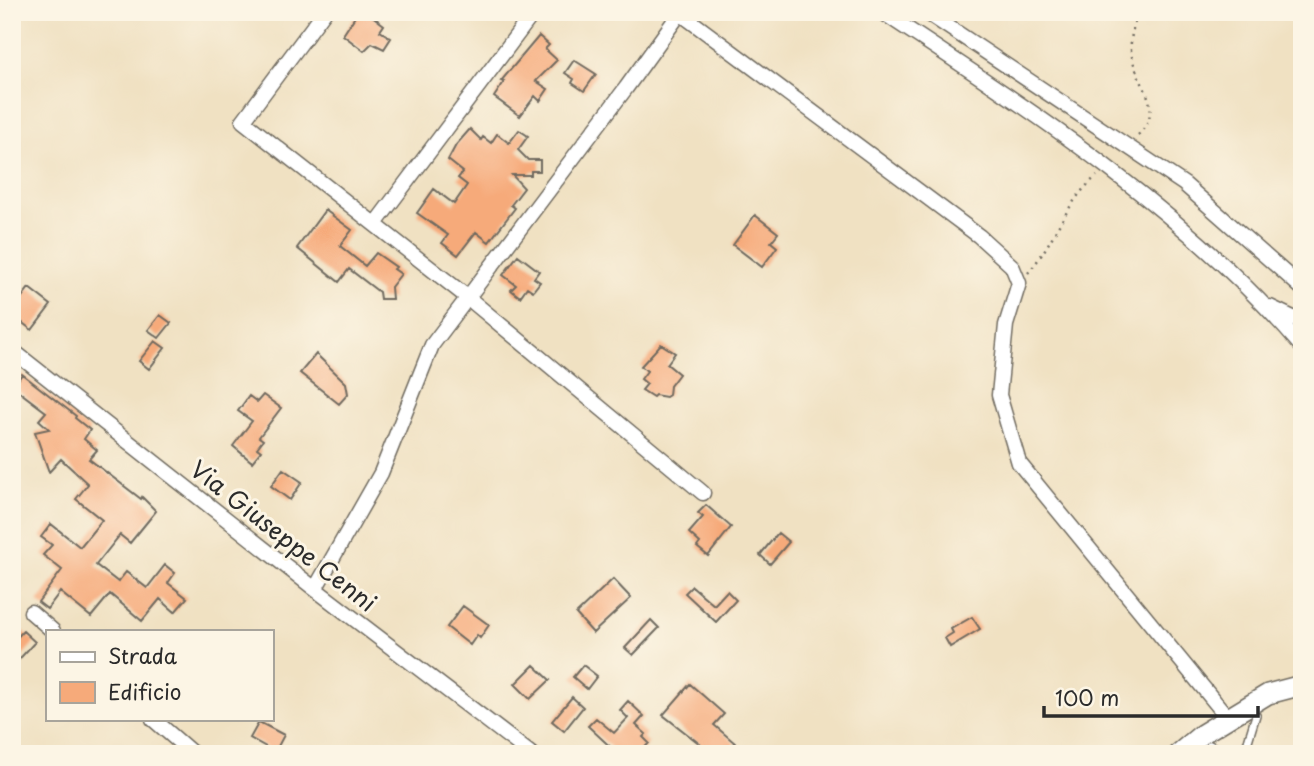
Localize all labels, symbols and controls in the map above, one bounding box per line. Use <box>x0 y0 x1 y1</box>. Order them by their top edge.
street label: Via Giuseppe Cenni <box>183 451 385 619</box>
legend <box>46 630 273 720</box>
text: Strada <box>108 639 178 671</box>
text: Edificio <box>108 675 181 707</box>
scale bar <box>1044 675 1258 719</box>
text: 100 m <box>1055 681 1119 713</box>

